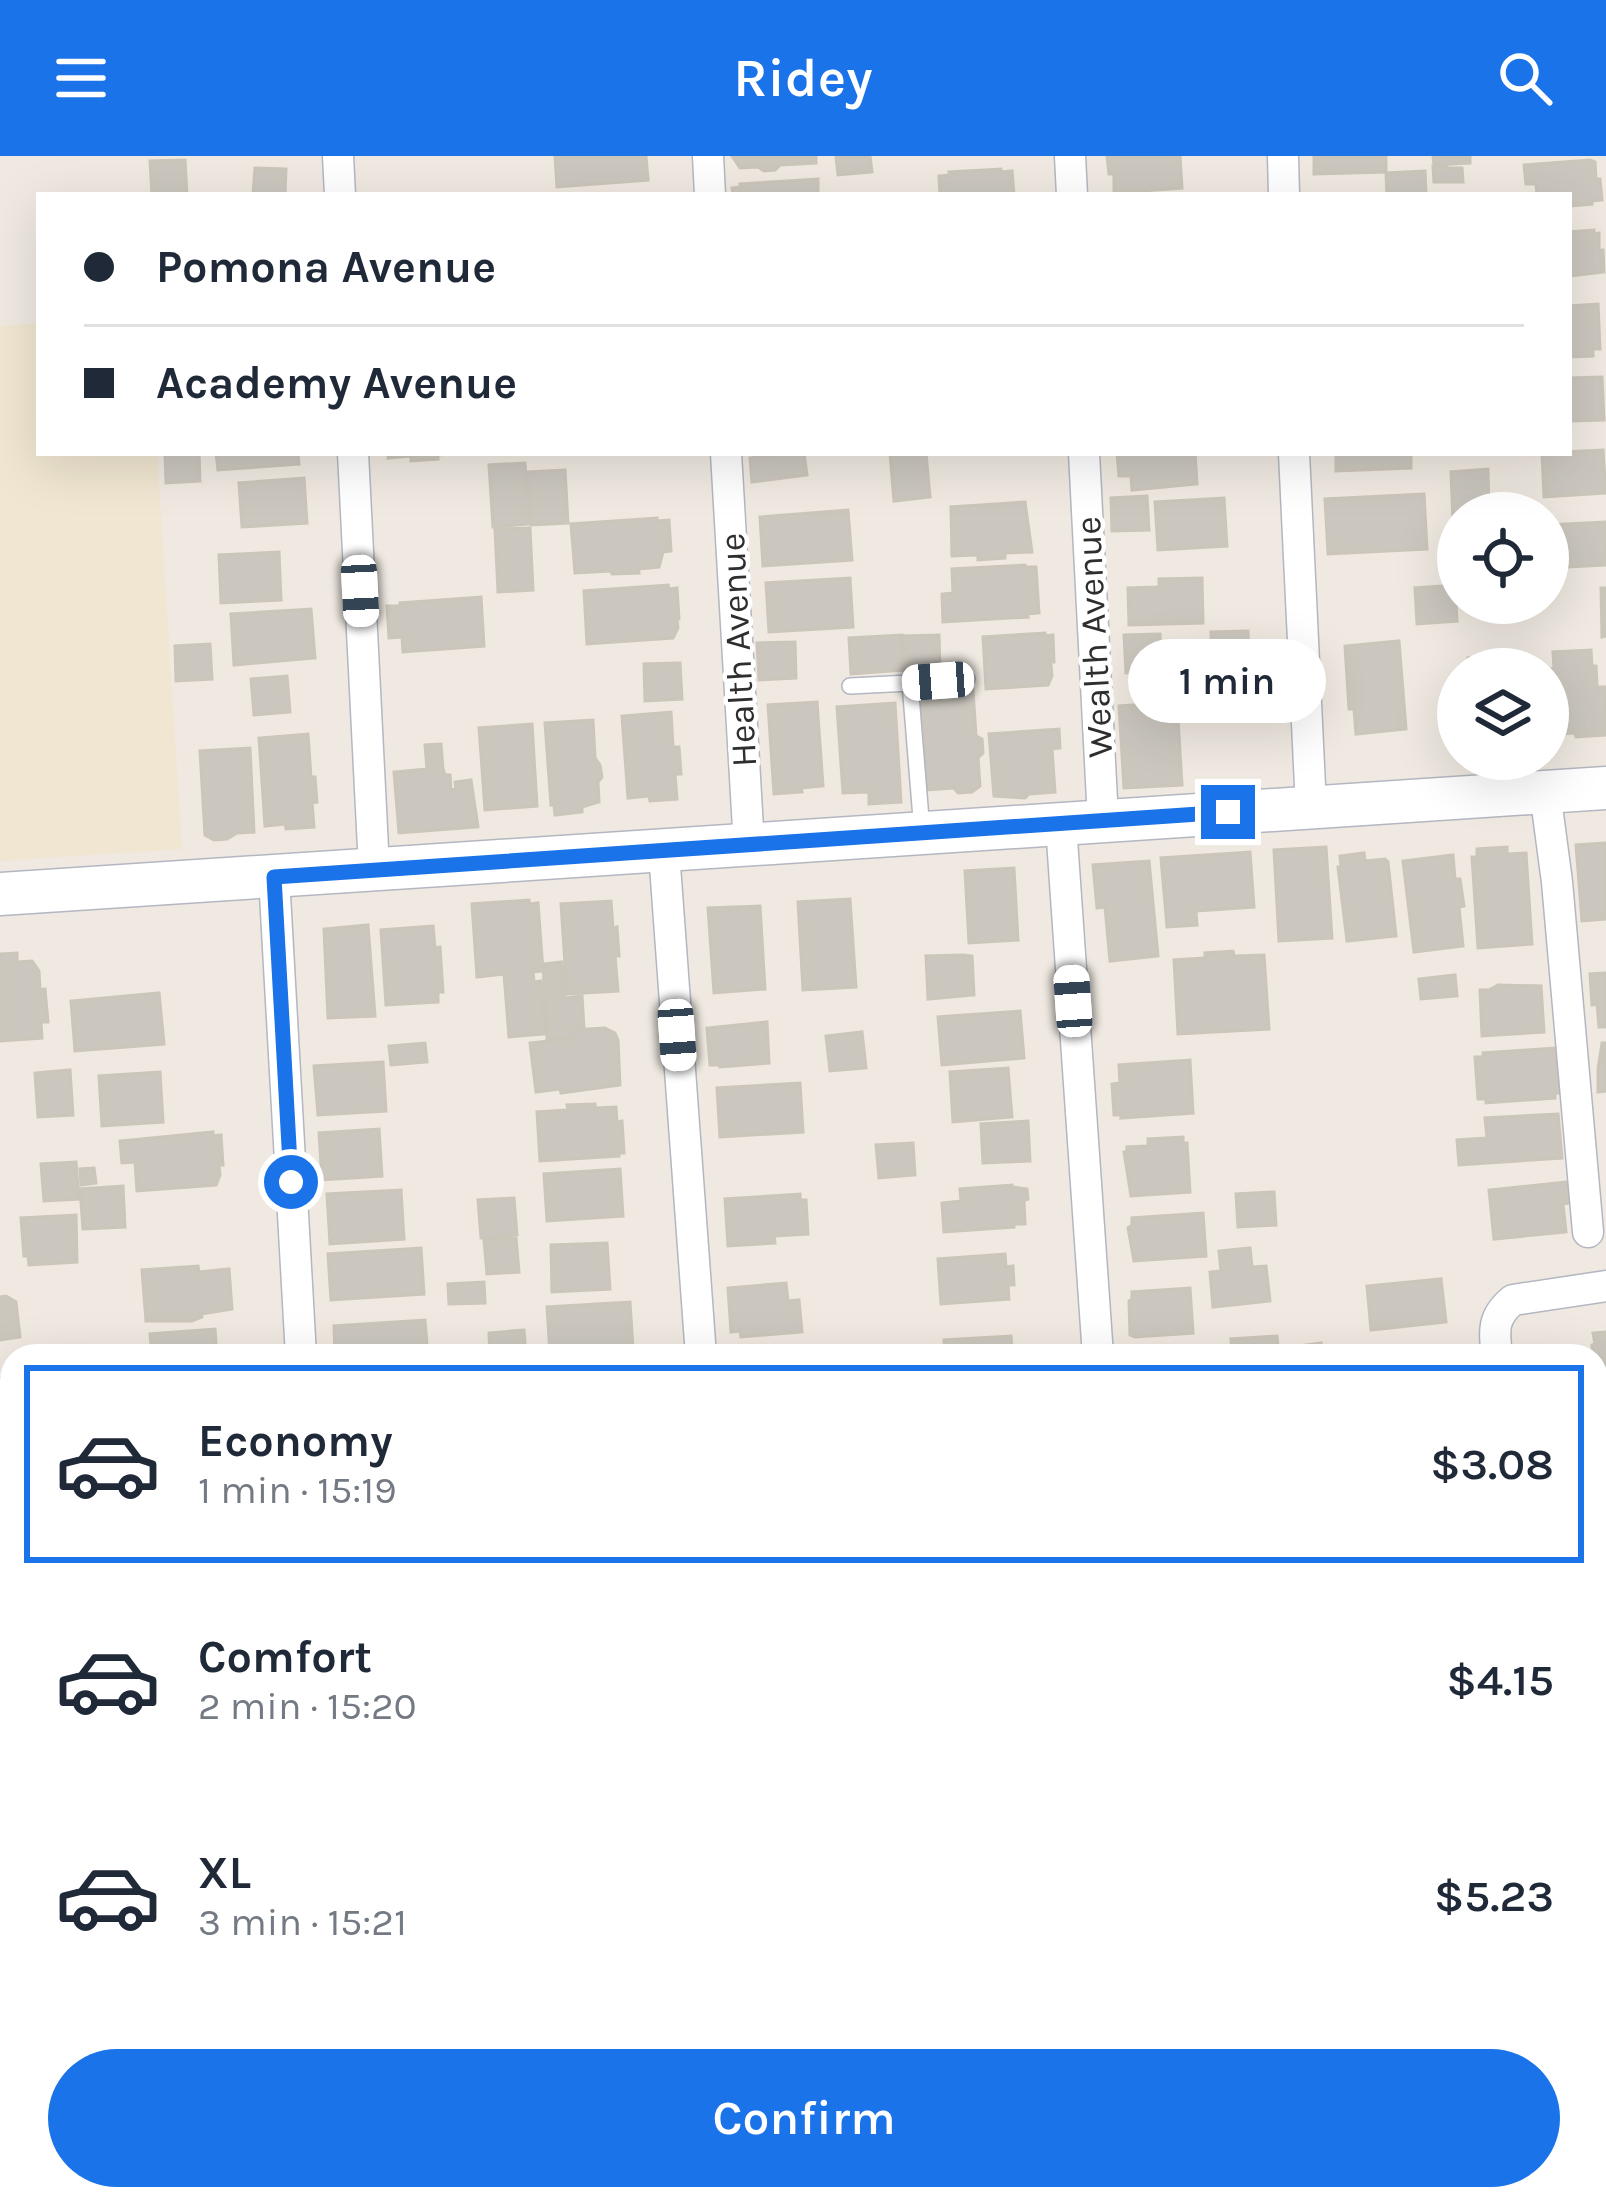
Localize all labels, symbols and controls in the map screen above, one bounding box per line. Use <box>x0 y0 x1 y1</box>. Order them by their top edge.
icon: menu <box>48 45 114 111</box>
icon: search <box>1492 45 1558 111</box>
text: Ridey <box>733 46 873 110</box>
text: Pomona Avenue <box>156 241 496 293</box>
text: Academy Avenue <box>156 357 517 409</box>
map controls <box>1437 492 1569 780</box>
button: locate <box>1437 492 1569 624</box>
street label: Wealth Avenue <box>1067 515 1121 759</box>
street label: Health Avenue <box>711 532 765 768</box>
car <box>340 554 380 628</box>
callout: 1 min <box>1129 638 1327 722</box>
button: layers <box>1437 648 1569 780</box>
text: 1 min <box>1179 658 1275 704</box>
car <box>901 661 975 701</box>
route end <box>1201 785 1255 839</box>
car <box>1053 964 1093 1038</box>
car <box>657 998 697 1072</box>
route start <box>264 1155 318 1209</box>
icon: car <box>54 1410 162 1518</box>
text: Economy <box>198 1415 393 1467</box>
text: $3.08 <box>1430 1438 1554 1490</box>
text: 1 min · 15:19 <box>198 1467 397 1513</box>
icon: car <box>54 1626 162 1734</box>
text: Comfort <box>198 1631 372 1683</box>
text: $4.15 <box>1446 1654 1554 1706</box>
text: 2 min · 15:20 <box>198 1683 417 1729</box>
icon: car <box>54 1842 162 1950</box>
text: XL <box>198 1847 251 1899</box>
text: $5.23 <box>1434 1870 1554 1922</box>
text: 3 min · 15:21 <box>198 1899 407 1945</box>
button: Confirm <box>48 2049 1560 2187</box>

